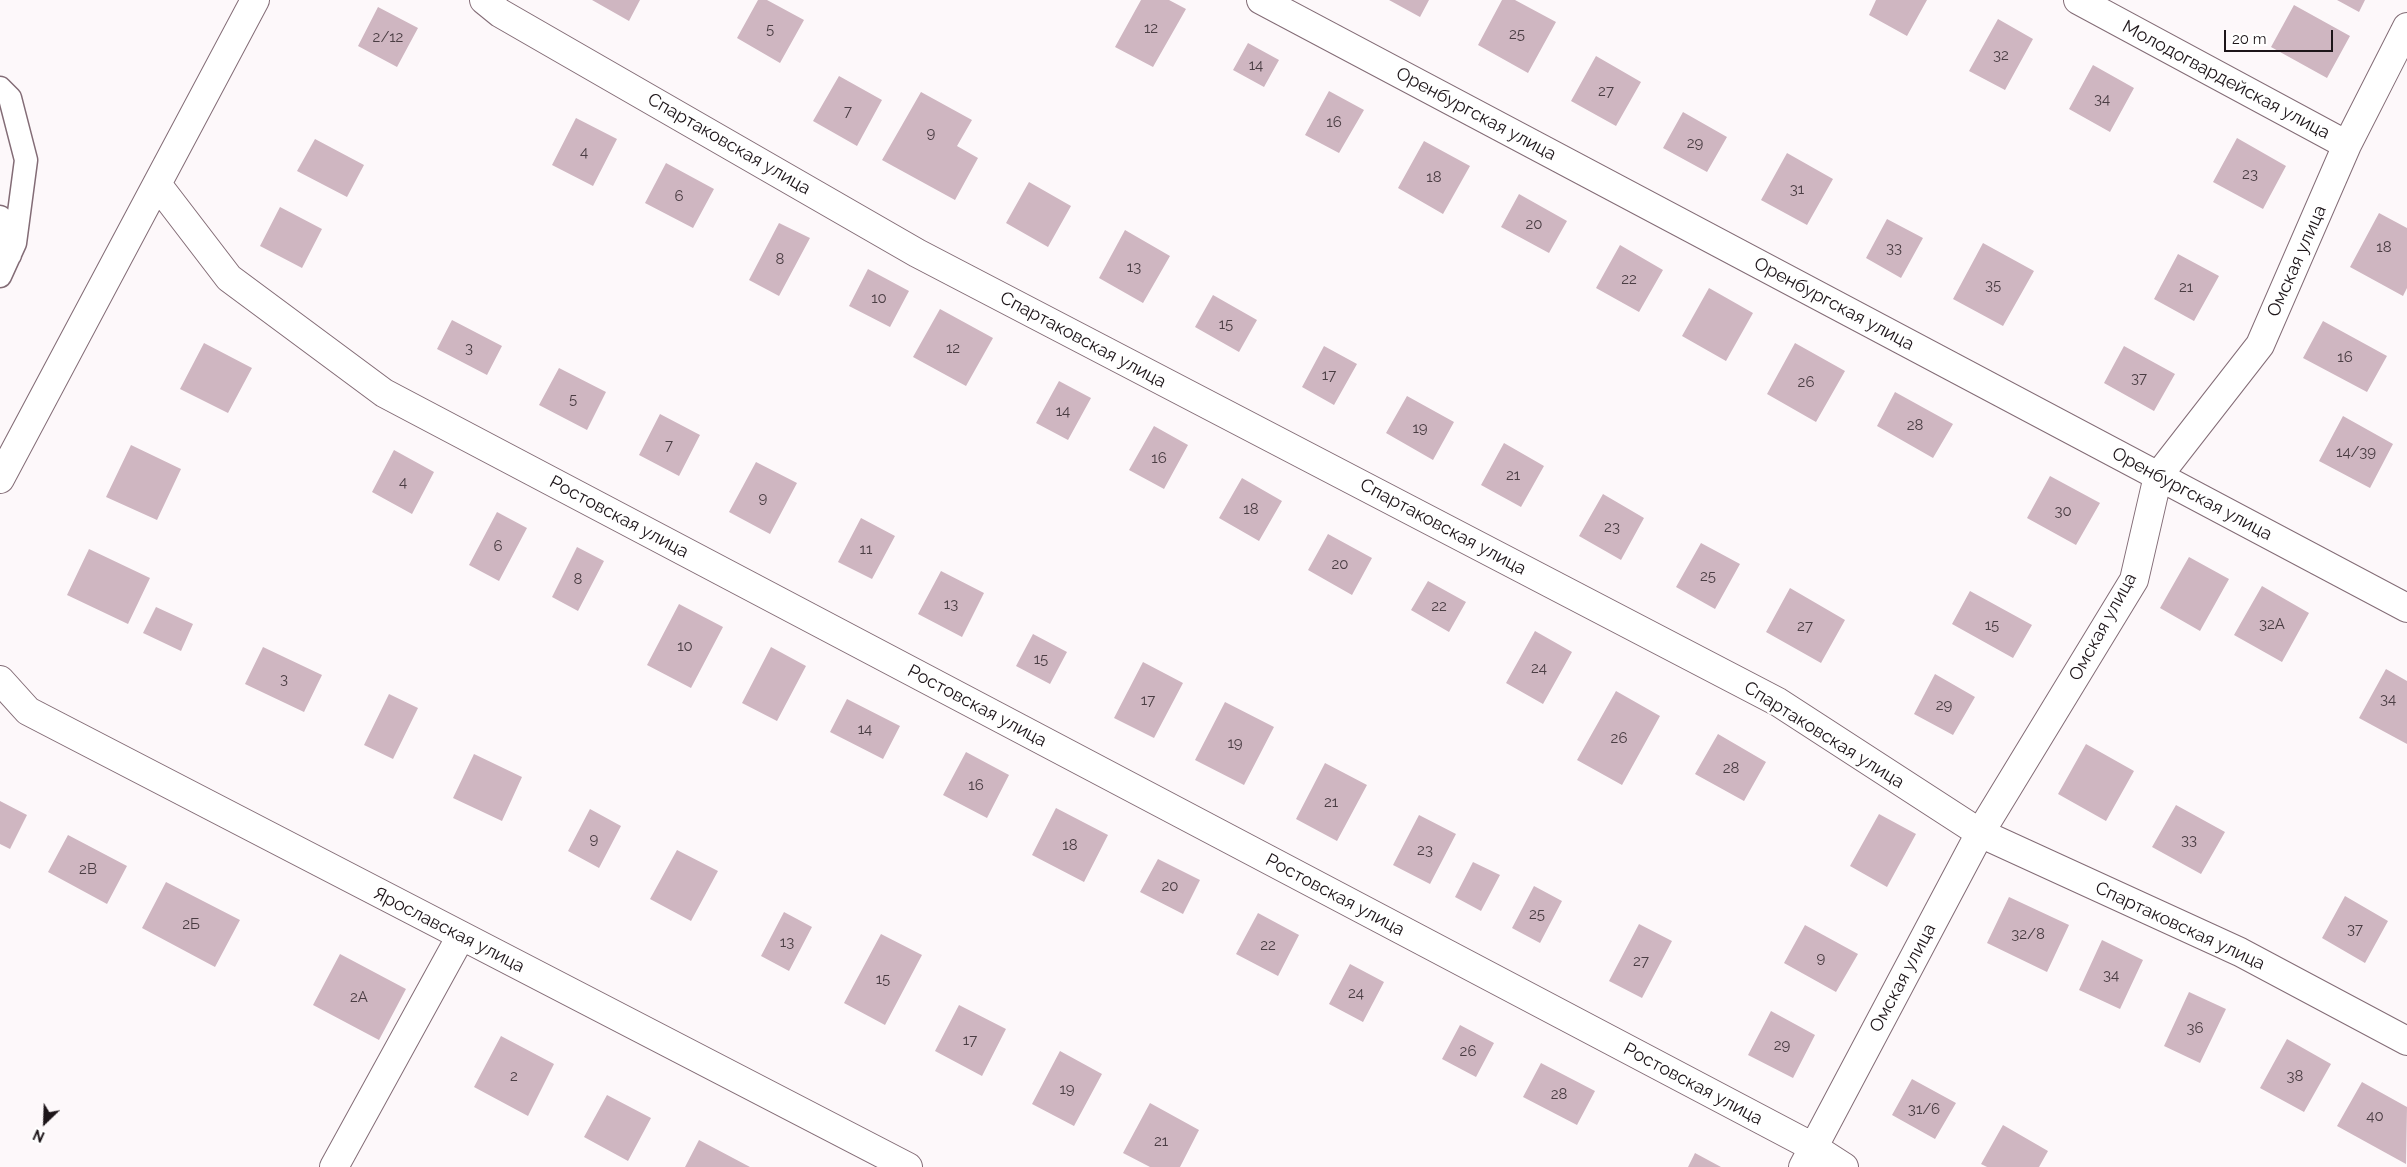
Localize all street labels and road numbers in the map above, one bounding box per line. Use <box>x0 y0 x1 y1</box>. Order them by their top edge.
street label: Молодогвардейская улица <box>2119 16 2333 144</box>
street label: Оренбургская улица <box>1392 63 1560 165</box>
street label: Спартаковская улица <box>644 88 814 200</box>
street label: Омская улица <box>2263 202 2331 320</box>
street label: Оренбургская улица <box>1750 253 1918 355</box>
street label: Спартаковская улица <box>996 287 1170 393</box>
street label: Оренбургская улица <box>2108 443 2276 545</box>
street label: Ростовская улица <box>546 471 692 563</box>
street label: Спартаковская улица <box>1356 474 1530 580</box>
street label: Омская улица <box>2064 569 2142 685</box>
street label: Ростовская улица <box>904 660 1050 752</box>
street label: Спартаковская улица <box>1740 677 1908 793</box>
street label: Ростовская улица <box>1262 849 1408 941</box>
street label: Спартаковская улица <box>2092 877 2268 975</box>
street label: Ярославская улица <box>370 883 528 977</box>
street label: Омская улица <box>1865 920 1941 1036</box>
street label: Ростовская улица <box>1620 1038 1766 1130</box>

